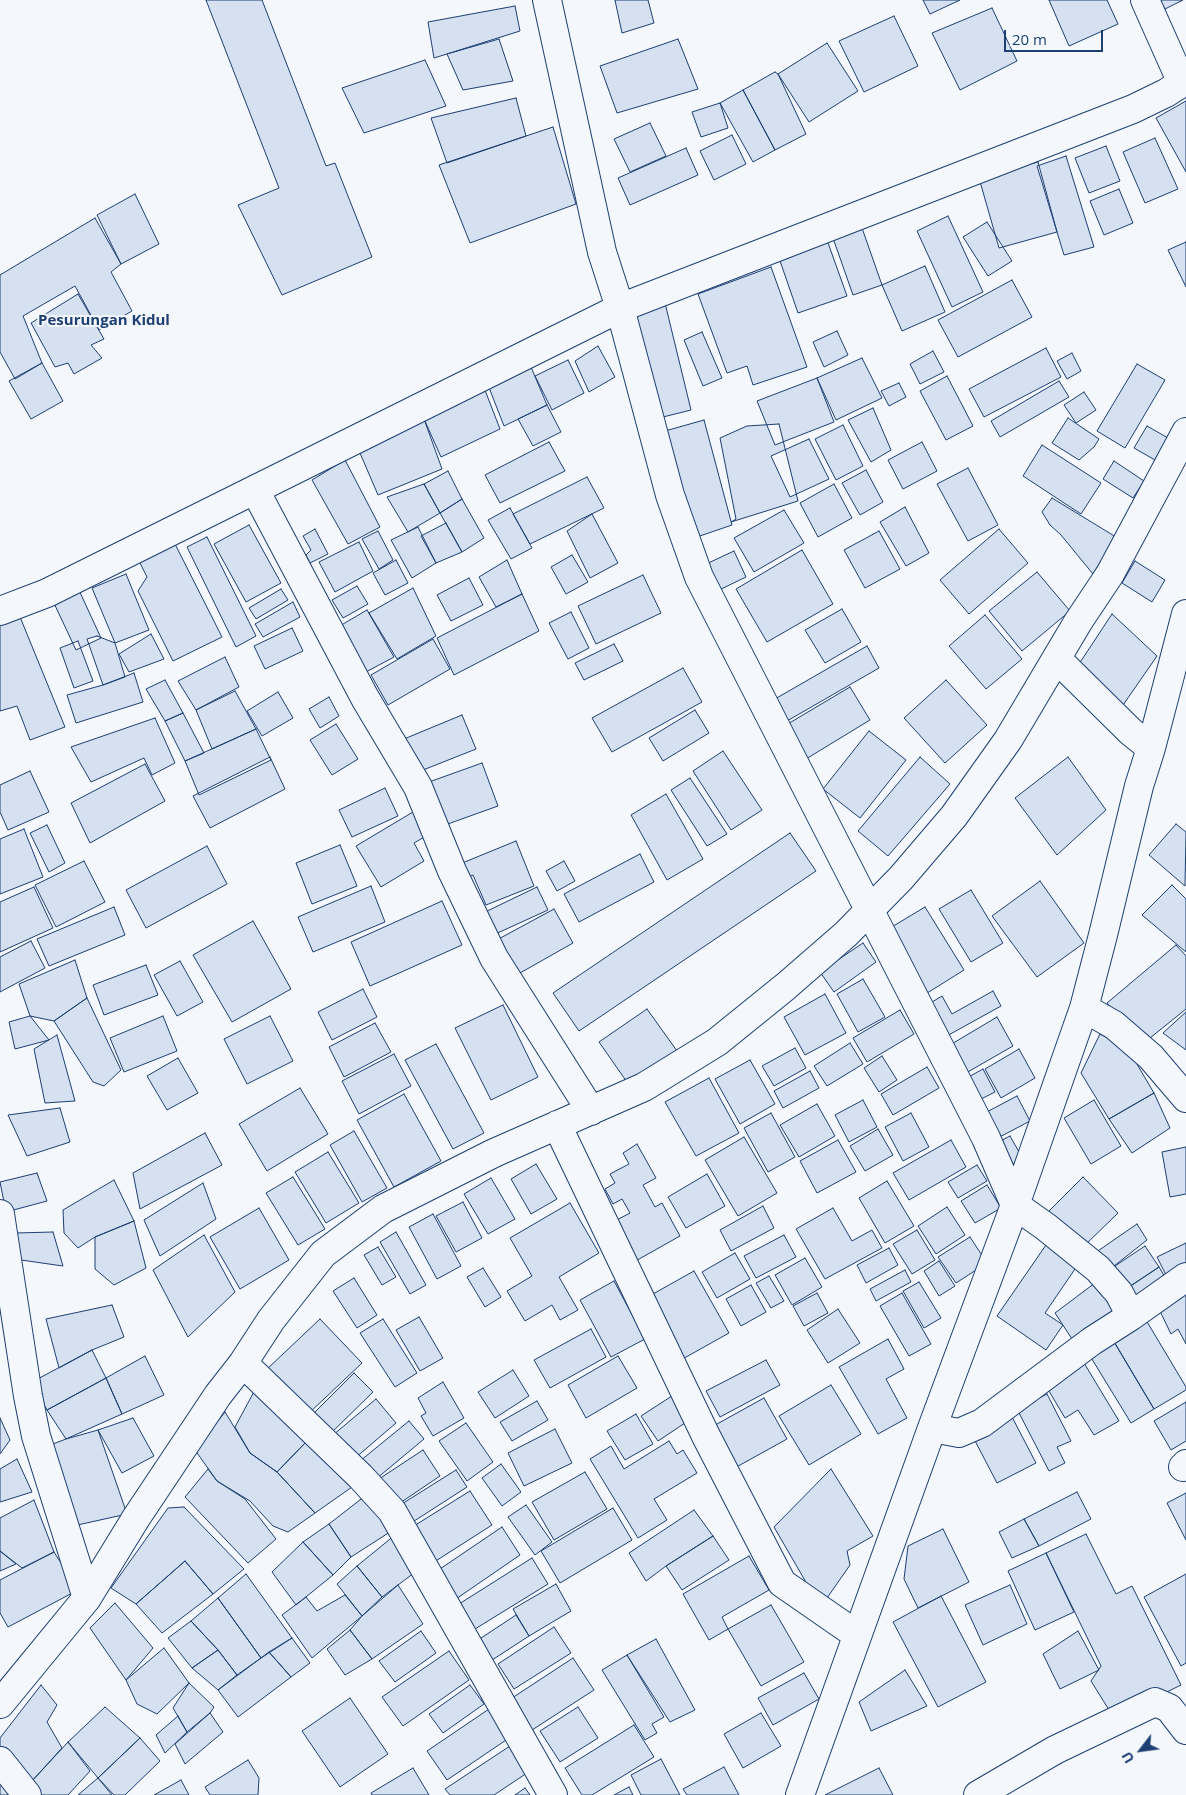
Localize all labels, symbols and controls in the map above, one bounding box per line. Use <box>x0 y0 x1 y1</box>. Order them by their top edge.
scale bar <box>1006 20 1105 52</box>
text: 20 m <box>1012 29 1047 49</box>
district label: Pesurungan Kidul <box>38 312 170 330</box>
north arrow <box>1116 1725 1166 1775</box>
text: U <box>1117 1748 1138 1767</box>

